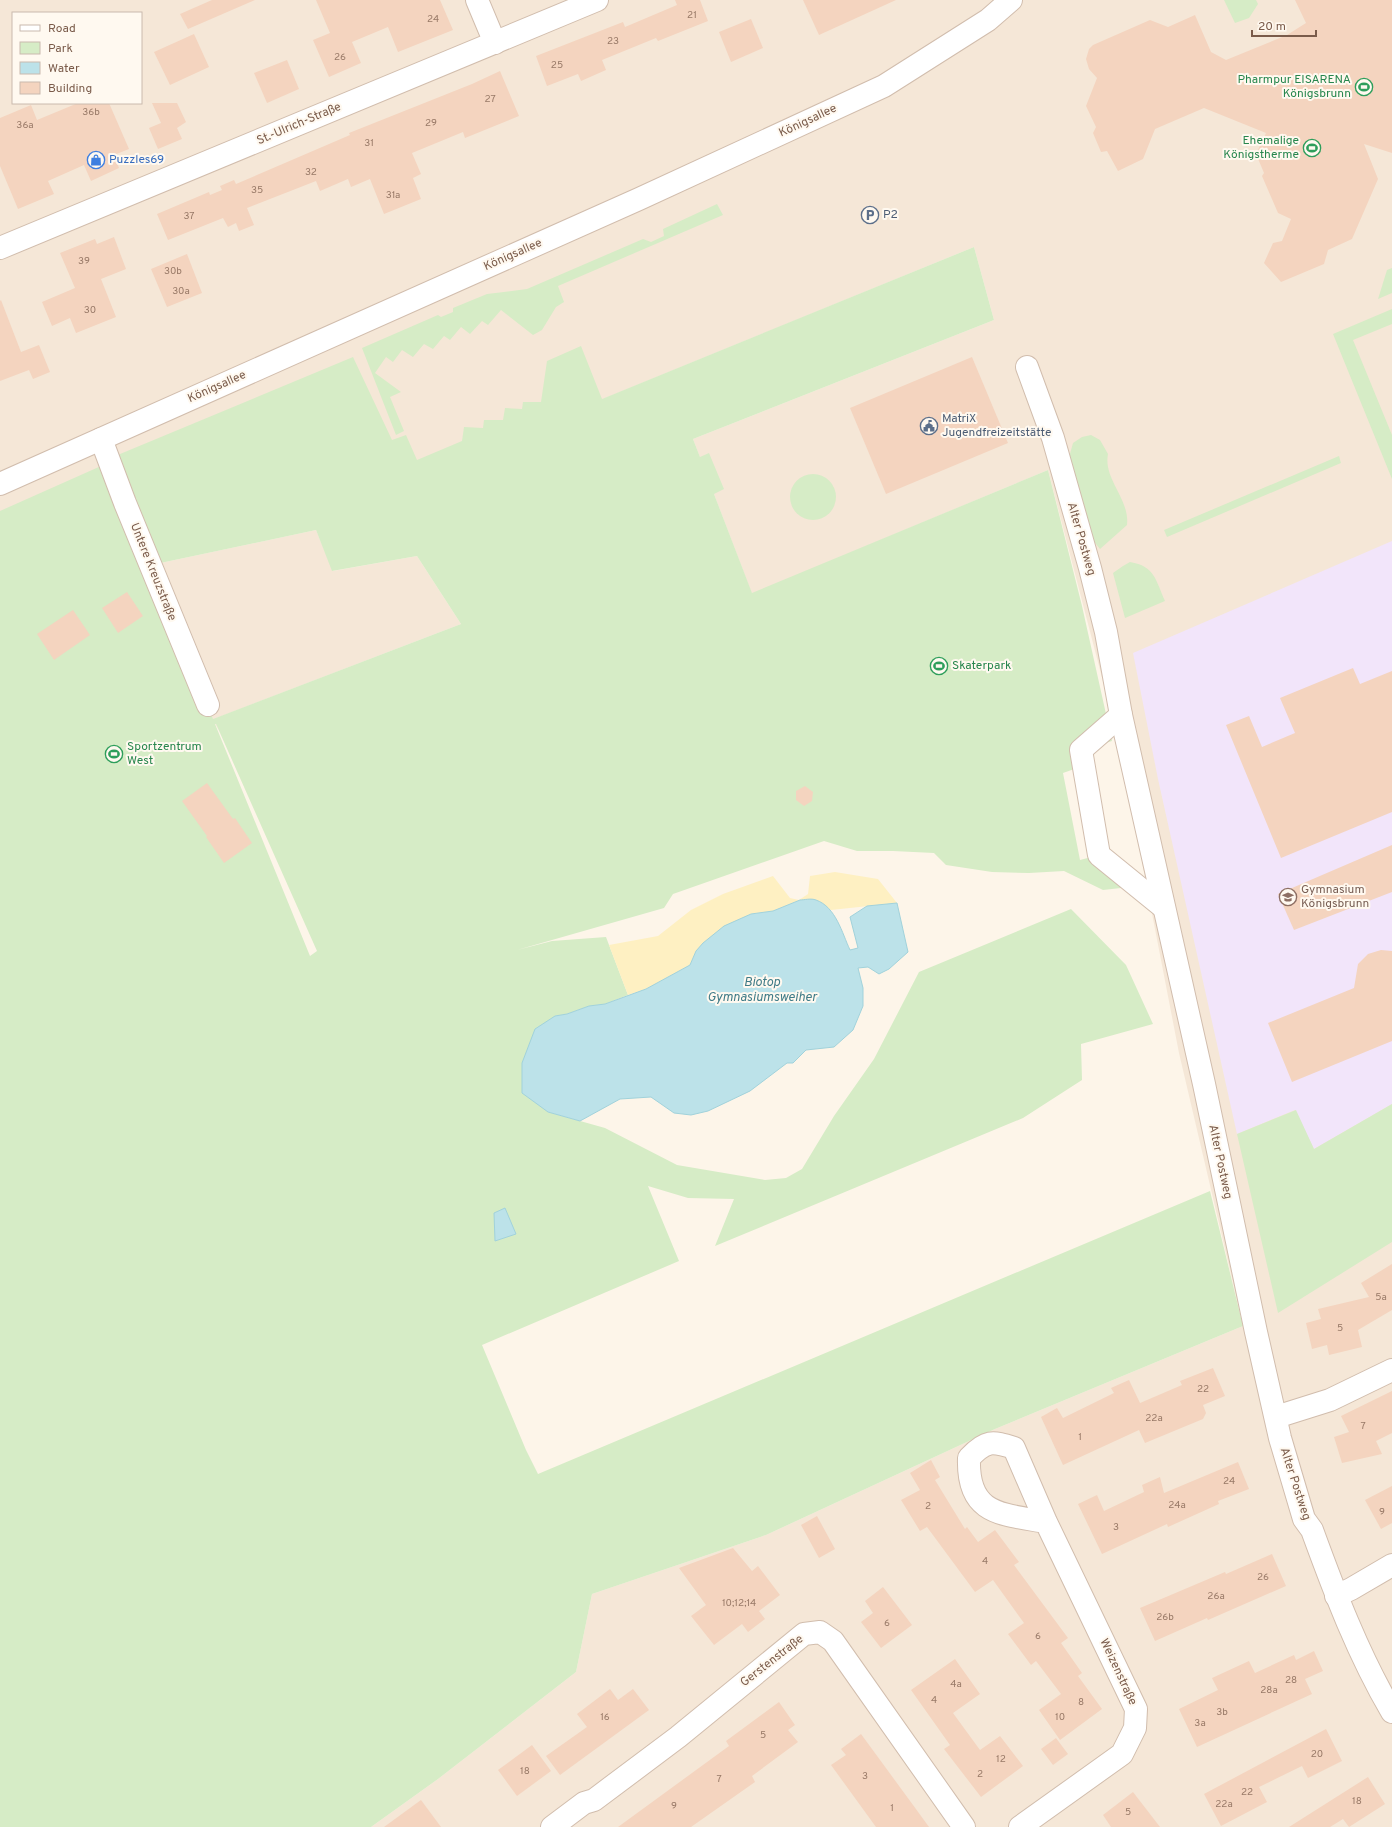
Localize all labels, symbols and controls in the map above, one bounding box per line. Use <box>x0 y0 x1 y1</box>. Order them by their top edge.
house number: 21 <box>687 9 697 22</box>
legend <box>12 12 142 104</box>
scale bar <box>1252 12 1316 38</box>
house number: 24 <box>427 13 439 26</box>
text: 20 m <box>1258 19 1286 35</box>
text: Road <box>48 21 76 37</box>
house number: 23 <box>607 35 619 48</box>
text: Park <box>48 41 73 57</box>
house number: 26 <box>334 51 346 64</box>
house number: 25 <box>551 59 563 72</box>
text: Water <box>48 61 80 77</box>
place label: Pharmpur EISARENA Königsbrunn <box>1237 72 1351 102</box>
sports icon: Pharmpur EISARENA Königsbrunn <box>1354 77 1374 97</box>
text: Building <box>48 81 92 97</box>
house number: 27 <box>484 93 496 106</box>
street label: St.-Ulrich-Straße <box>254 99 344 149</box>
street label: Königsallee <box>776 101 840 141</box>
house number: 36b <box>82 106 100 119</box>
house number: 29 <box>425 117 437 130</box>
house number: 36a <box>16 119 34 132</box>
place label: Ehemalige Königstherme <box>1223 133 1299 163</box>
house number: 31 <box>364 137 374 150</box>
sports icon: Ehemalige Königstherme <box>1302 138 1322 158</box>
shop icon: Puzzles69 <box>86 150 106 170</box>
place label: Puzzles69 <box>109 152 164 168</box>
house number: 32 <box>305 166 317 179</box>
house number: 35 <box>251 184 263 197</box>
house number: 31a <box>386 189 400 202</box>
parking icon: P2 <box>860 205 880 225</box>
place label: P2 <box>883 207 898 223</box>
house number: 37 <box>183 210 195 223</box>
street label: Königsallee <box>481 235 545 275</box>
house number: 39 <box>78 255 90 268</box>
house number: 30b <box>164 265 182 278</box>
house number: 30a <box>172 285 190 298</box>
house number: 30 <box>84 304 96 317</box>
street label: Königsallee <box>185 367 249 407</box>
place label: MatriX Jugendfreizeitstätte <box>942 411 1051 441</box>
public building icon: MatriX Jugendfreizeitstätte <box>919 416 939 436</box>
street label: Alter Postweg <box>1063 500 1099 578</box>
street label: Untere Kreuzstraße <box>126 521 180 623</box>
sports icon: Skaterpark <box>929 656 949 676</box>
place label: Skaterpark <box>952 658 1011 674</box>
place label: Sportzentrum West <box>127 739 202 769</box>
sports icon: Sportzentrum West <box>104 744 124 764</box>
place label: Gymnasium Königsbrunn <box>1301 882 1369 912</box>
school or university icon: Gymnasium Königsbrunn <box>1278 887 1298 907</box>
water label: Biotop Gymnasiumsweiher <box>707 975 818 1006</box>
street label: Alter Postweg <box>1204 1123 1236 1201</box>
house number: 5a <box>1375 1291 1387 1304</box>
house number: 5 <box>1337 1322 1343 1335</box>
house number: 22 <box>1197 1383 1209 1396</box>
house number: 22a <box>1145 1412 1163 1425</box>
house number: 7 <box>1360 1420 1366 1433</box>
house number: 1 <box>1078 1431 1082 1444</box>
street label: Alter Postweg <box>1276 1446 1314 1522</box>
house number: 24 <box>1223 1475 1235 1488</box>
house number: 24a <box>1168 1499 1186 1512</box>
house number: 2 <box>925 1500 931 1513</box>
house number: 9 <box>1379 1506 1385 1519</box>
house number: 3 <box>1113 1521 1119 1534</box>
house number: 4 <box>982 1555 988 1568</box>
house number: 26 <box>1257 1571 1269 1584</box>
house number: 26a <box>1207 1590 1225 1603</box>
house number: 10;12;14 <box>722 1597 756 1610</box>
house number: 26b <box>1156 1611 1174 1624</box>
house number: 6 <box>884 1617 890 1630</box>
house number: 6 <box>1035 1630 1041 1643</box>
street label: Gerstenstraße <box>737 1631 807 1691</box>
street label: Weizenstraße <box>1096 1636 1140 1708</box>
house number: 28 <box>1285 1674 1297 1687</box>
house number: 4a <box>950 1678 962 1691</box>
house number: 28a <box>1260 1684 1278 1697</box>
house number: 4 <box>931 1694 937 1707</box>
house number: 8 <box>1078 1696 1084 1709</box>
house number: 3b <box>1216 1706 1228 1719</box>
house number: 16 <box>600 1711 610 1724</box>
house number: 10 <box>1055 1711 1065 1724</box>
house number: 3a <box>1194 1717 1206 1730</box>
house number: 5 <box>760 1729 766 1742</box>
house number: 20 <box>1311 1748 1323 1761</box>
house number: 12 <box>996 1753 1006 1766</box>
house number: 18 <box>520 1765 530 1778</box>
house number: 2 <box>977 1768 983 1781</box>
house number: 3 <box>862 1770 868 1783</box>
house number: 7 <box>716 1773 722 1786</box>
house number: 22 <box>1241 1786 1253 1799</box>
house number: 18 <box>1352 1795 1362 1808</box>
house number: 22a <box>1215 1798 1233 1811</box>
house number: 9 <box>671 1800 677 1813</box>
house number: 1 <box>890 1802 894 1815</box>
house number: 5 <box>1125 1806 1131 1819</box>

